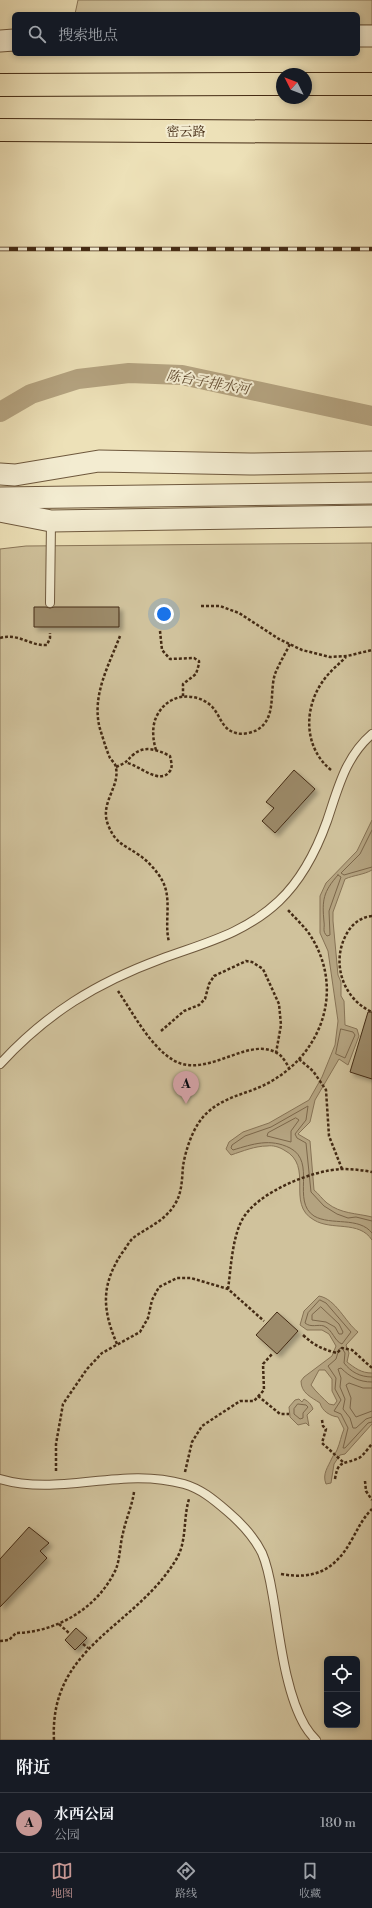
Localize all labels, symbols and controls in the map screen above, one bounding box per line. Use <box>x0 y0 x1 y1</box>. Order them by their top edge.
search box <box>12 12 360 56</box>
icon: search <box>26 23 48 45</box>
text: 搜索地点 <box>58 26 118 45</box>
north arrow <box>276 68 312 104</box>
street label: 密云路 <box>166 124 206 140</box>
water label: 陈台子排水河 <box>165 367 254 400</box>
your location <box>154 604 174 624</box>
pin: A <box>173 1071 199 1104</box>
map controls <box>324 1656 360 1728</box>
button: locate <box>324 1656 360 1692</box>
button: layers <box>324 1692 360 1728</box>
text: 附近 <box>16 1757 50 1779</box>
text: 水西公园 <box>54 1805 114 1824</box>
text: A <box>24 1815 34 1831</box>
text: 180 m <box>320 1815 356 1831</box>
text: 公园 <box>54 1827 80 1843</box>
tab: 地图 <box>51 1860 73 1901</box>
tab: 路线 <box>175 1860 197 1901</box>
tab: 收藏 <box>299 1860 321 1901</box>

